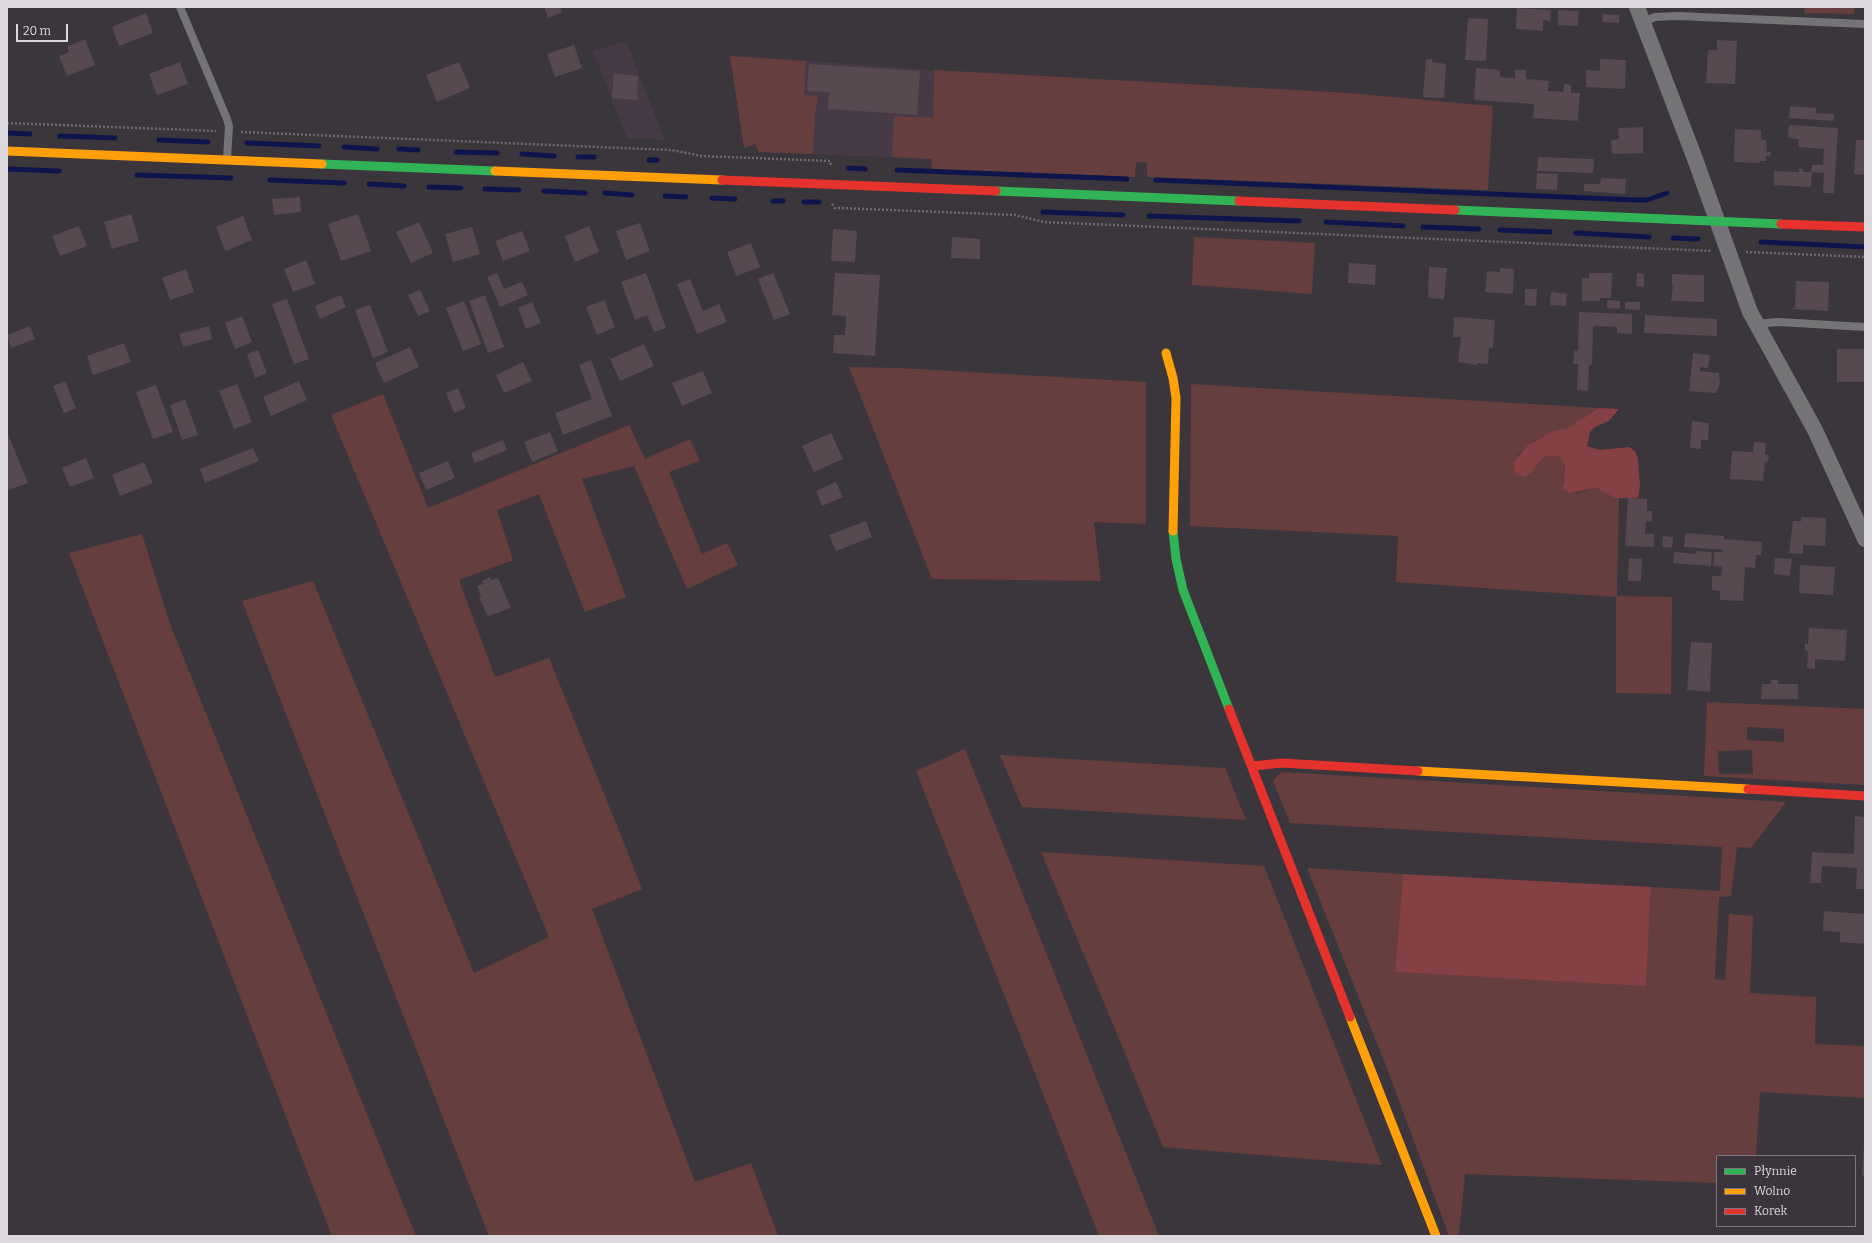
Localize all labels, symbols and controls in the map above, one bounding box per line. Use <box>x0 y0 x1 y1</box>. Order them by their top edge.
scale bar <box>18 16 70 42</box>
text: 20 m <box>23 24 51 38</box>
legend <box>1716 1155 1856 1227</box>
text: Płynnie <box>1754 1164 1797 1178</box>
text: Wolno <box>1754 1184 1790 1198</box>
text: Korek <box>1754 1204 1787 1218</box>

